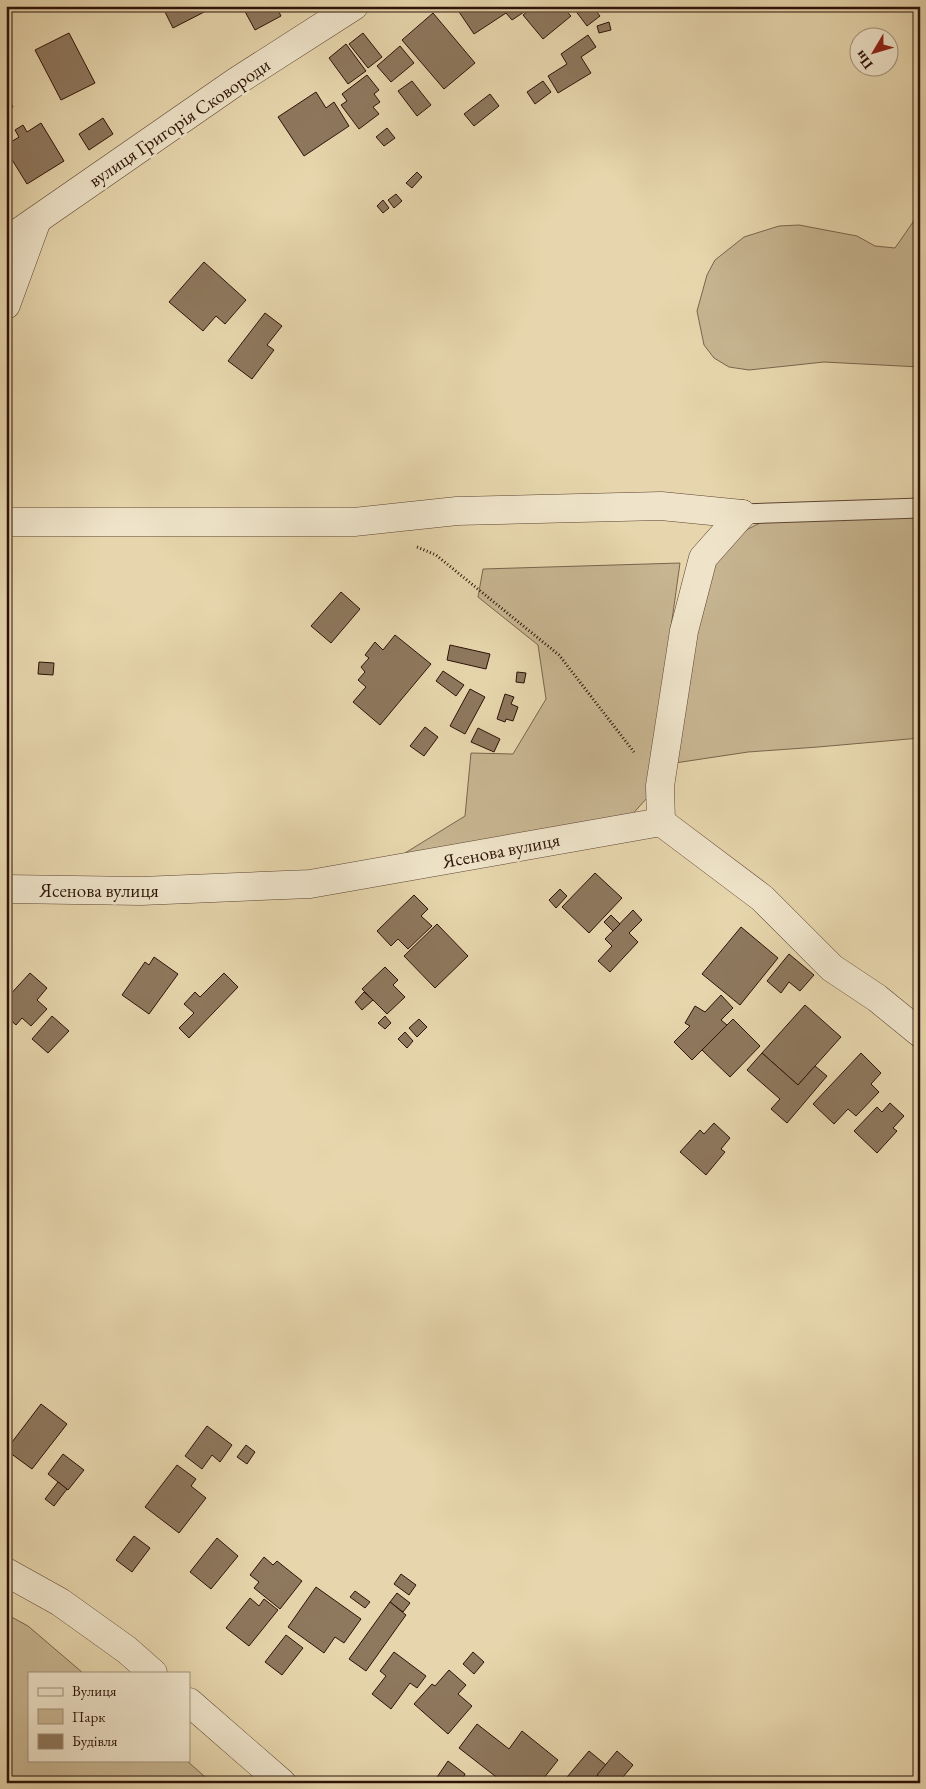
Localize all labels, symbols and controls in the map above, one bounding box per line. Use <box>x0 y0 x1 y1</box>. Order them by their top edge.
north arrow <box>848 28 898 78</box>
text: Пн <box>851 47 877 73</box>
street label: вулиця Григорія Сковороди <box>84 52 275 193</box>
street label: Ясенова вулиця <box>439 827 563 874</box>
street label: Ясенова вулиця <box>38 878 159 903</box>
legend <box>28 1672 190 1762</box>
text: Вулиця <box>72 1681 117 1700</box>
text: Парк <box>72 1707 105 1726</box>
text: Будівля <box>72 1731 118 1750</box>

